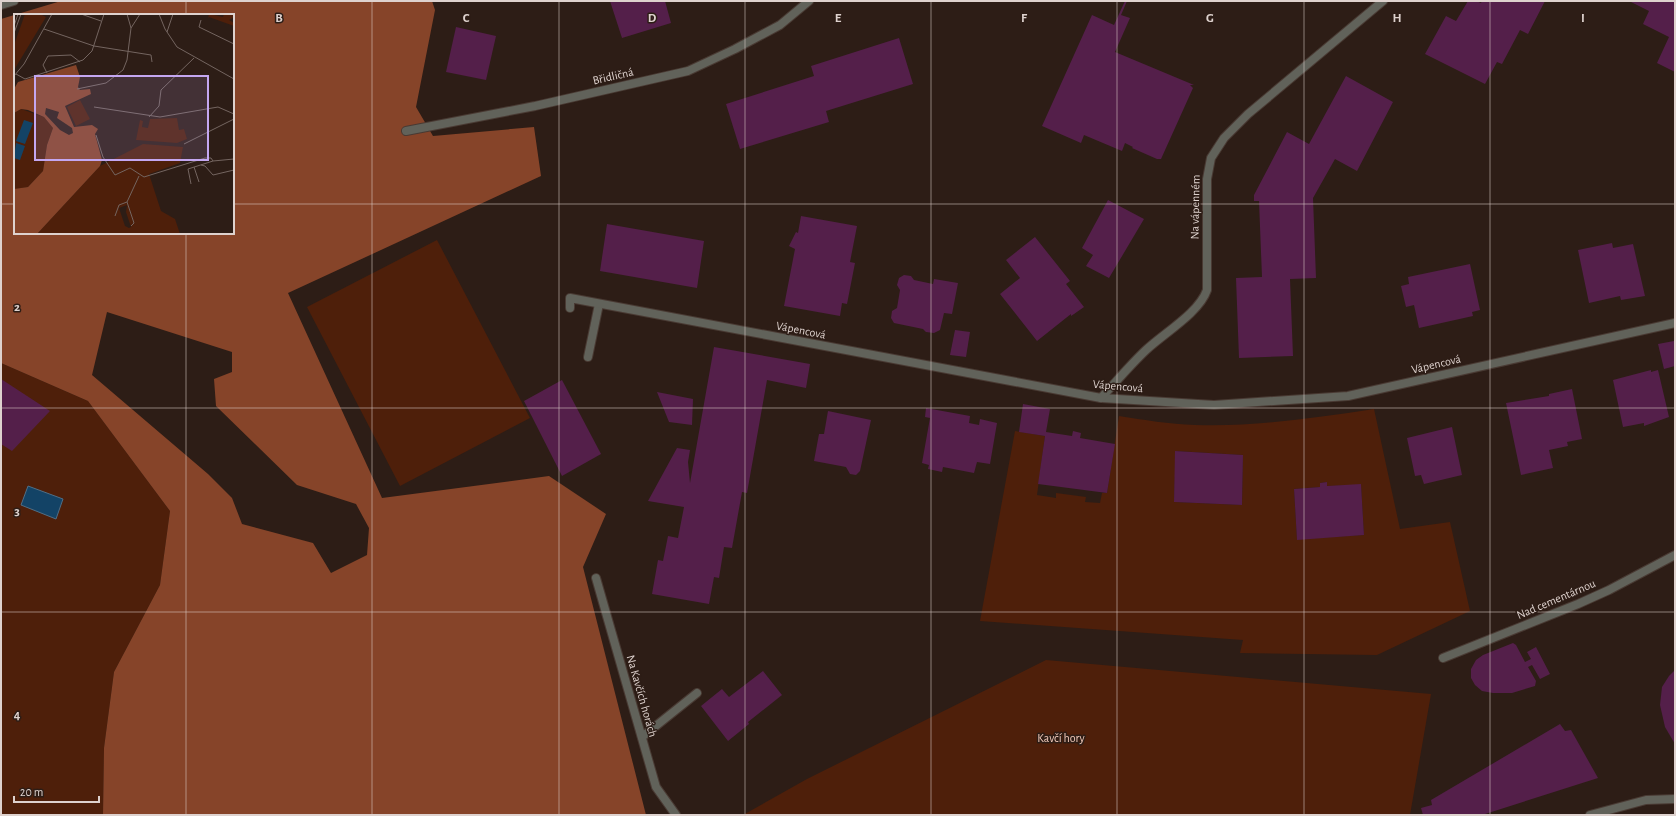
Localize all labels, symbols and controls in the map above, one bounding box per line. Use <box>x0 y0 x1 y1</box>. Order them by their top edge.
text: B <box>275 12 283 25</box>
text: C <box>463 12 470 25</box>
text: D <box>648 12 657 25</box>
text: E <box>835 12 842 25</box>
text: F <box>1021 12 1028 25</box>
text: G <box>1206 12 1214 25</box>
text: H <box>1392 12 1402 25</box>
text: I <box>1581 12 1585 25</box>
inset map <box>14 14 234 234</box>
street label: Břidličná <box>591 65 635 87</box>
street label: Na vápenném <box>1188 174 1202 240</box>
text: 2 <box>14 301 20 314</box>
street label: Vápencová <box>775 319 827 341</box>
street label: Vápencová <box>1410 352 1462 376</box>
street label: Vápencová <box>1092 378 1144 394</box>
text: 3 <box>14 505 20 518</box>
street label: Nad cementárnou <box>1515 577 1597 621</box>
street label: Na Kavčích horách <box>625 654 659 738</box>
text: 4 <box>14 709 21 722</box>
park label: Kavčí hory <box>1037 732 1085 745</box>
scale bar <box>14 778 99 804</box>
text: 20 m <box>20 786 43 798</box>

